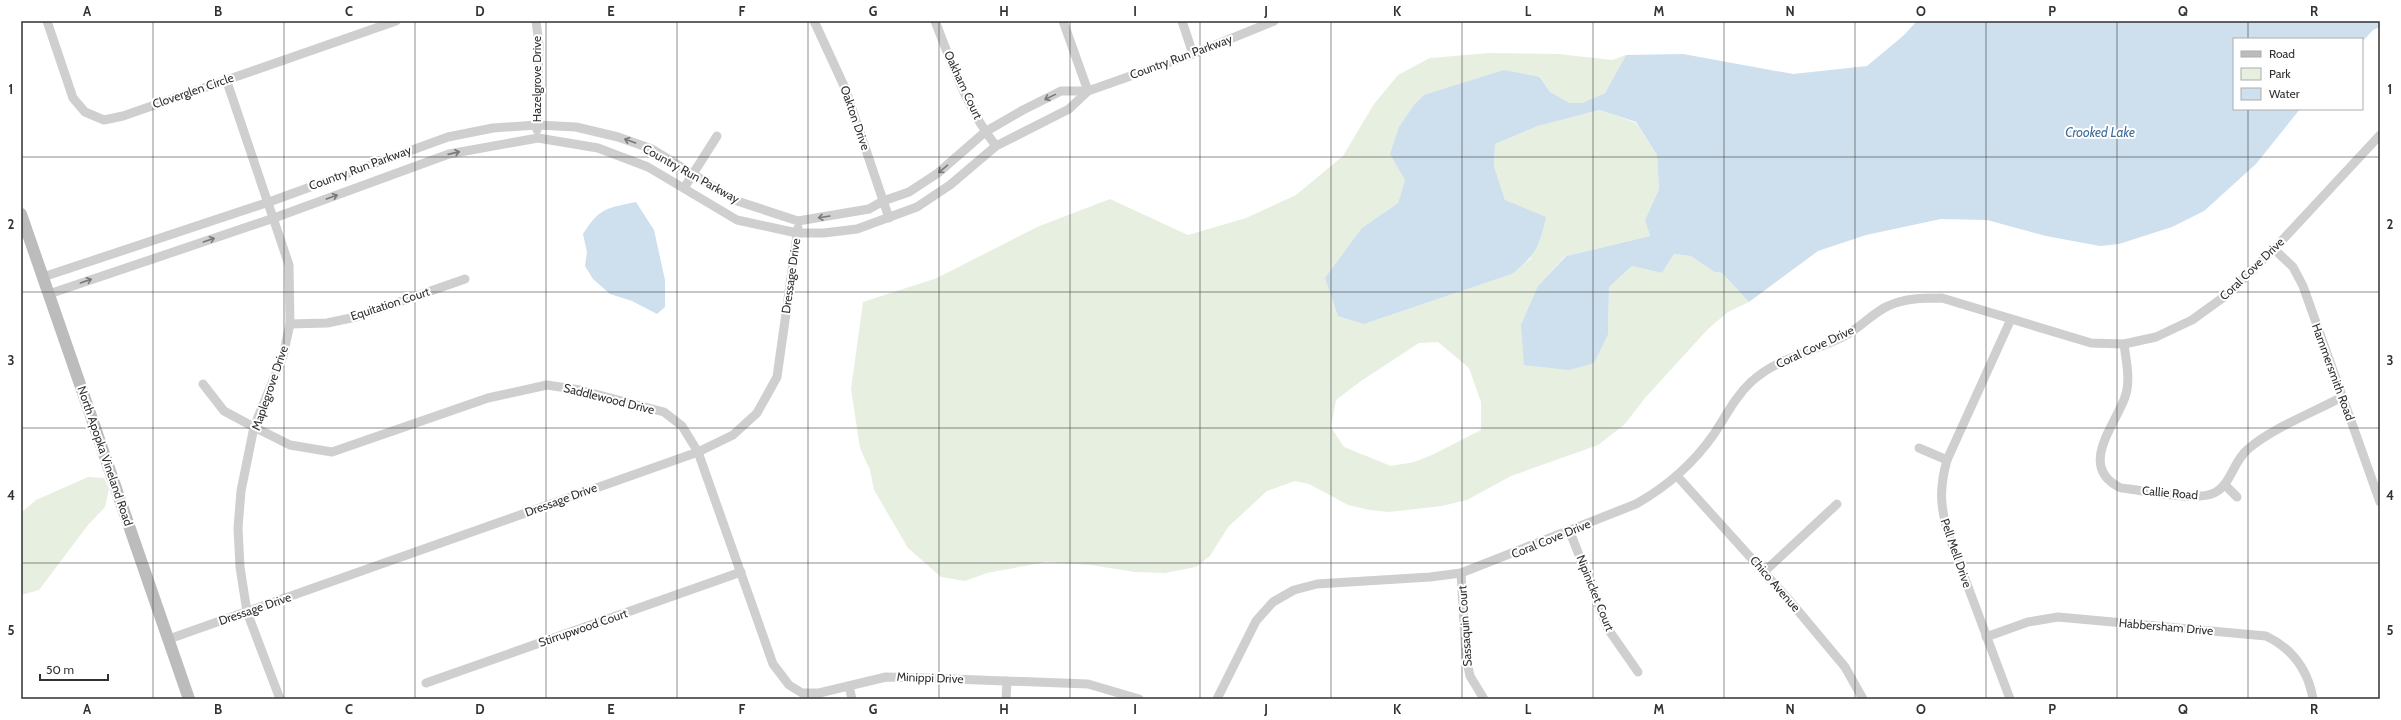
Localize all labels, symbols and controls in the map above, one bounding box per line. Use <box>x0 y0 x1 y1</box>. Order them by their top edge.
text: A <box>83 3 92 19</box>
text: B <box>214 3 222 19</box>
text: C <box>345 3 353 19</box>
text: D <box>475 3 485 19</box>
text: E <box>607 3 615 19</box>
text: F <box>739 3 746 19</box>
text: G <box>869 3 878 19</box>
text: H <box>999 3 1009 19</box>
text: I <box>1133 3 1137 19</box>
text: J <box>1263 3 1268 19</box>
text: K <box>1393 3 1402 19</box>
text: L <box>1525 3 1532 19</box>
text: M <box>1654 3 1665 19</box>
text: N <box>1785 3 1795 19</box>
text: O <box>1916 3 1926 19</box>
text: P <box>2048 3 2056 19</box>
text: Q <box>2178 3 2188 19</box>
text: R <box>2310 3 2318 19</box>
street label: Country Run Parkway <box>1128 31 1234 82</box>
street label: Hazelgrove Drive <box>529 36 544 122</box>
legend <box>2233 38 2363 110</box>
text: Road <box>2269 46 2295 61</box>
street label: Oakham Court <box>941 48 986 121</box>
text: Park <box>2269 66 2291 81</box>
street label: Cloverglen Circle <box>150 70 235 111</box>
text: 1 <box>9 81 13 97</box>
text: 1 <box>2388 81 2392 97</box>
street label: Oakton Drive <box>837 84 874 152</box>
text: Water <box>2269 86 2300 101</box>
one-way arrow <box>1044 94 1056 101</box>
water label: Crooked Lake <box>2065 124 2135 140</box>
one-way arrow <box>625 137 637 145</box>
street label: Country Run Parkway <box>640 141 742 206</box>
street label: Country Run Parkway <box>307 142 413 193</box>
one-way arrow <box>447 149 460 156</box>
one-way arrow <box>937 164 948 173</box>
one-way arrow <box>325 192 337 200</box>
one-way arrow <box>818 213 831 221</box>
text: 2 <box>8 216 15 232</box>
text: 2 <box>2387 216 2394 232</box>
street label: Coral Cove Drive <box>2216 234 2287 303</box>
one-way arrow <box>203 236 216 243</box>
street label: Dressage Drive <box>778 237 803 315</box>
one-way arrow <box>80 277 92 285</box>
street label: Equitation Court <box>348 284 431 323</box>
street label: Hammersmith Road <box>2309 321 2358 423</box>
street label: Coral Cove Drive <box>1774 322 1856 371</box>
street label: Maplegrove Drive <box>248 343 291 432</box>
text: 3 <box>7 352 15 368</box>
text: 3 <box>2386 352 2394 368</box>
street label: Saddlewood Drive <box>562 380 656 417</box>
street label: North Apopka Vineland Road <box>74 384 136 528</box>
street label: Dressage Drive <box>523 480 599 520</box>
street label: Callie Road <box>2141 483 2199 502</box>
text: 4 <box>7 487 15 503</box>
text: 4 <box>2386 487 2394 503</box>
street label: Coral Cove Drive <box>1509 516 1593 561</box>
street label: Pell Mell Drive <box>1938 516 1975 589</box>
street label: Nipinicket Court <box>1573 553 1618 633</box>
street label: Chico Avenue <box>1747 553 1804 615</box>
street label: Sassaquin Court <box>1454 585 1475 667</box>
street label: Dressage Drive <box>217 589 293 628</box>
street label: Stirrupwood Court <box>536 605 629 650</box>
street label: Habbersham Drive <box>2118 615 2214 638</box>
text: 5 <box>8 622 15 638</box>
text: 5 <box>2387 622 2394 638</box>
scale bar <box>40 656 108 682</box>
text: 50 m <box>46 662 74 677</box>
street label: Minippi Drive <box>896 669 964 686</box>
text: A <box>83 701 92 717</box>
text: B <box>214 701 222 717</box>
text: C <box>345 701 353 717</box>
text: D <box>475 701 485 717</box>
text: E <box>607 701 615 717</box>
text: F <box>739 701 746 717</box>
text: G <box>869 701 878 717</box>
text: H <box>999 701 1009 717</box>
text: I <box>1133 701 1137 717</box>
text: J <box>1263 701 1268 717</box>
text: K <box>1393 701 1402 717</box>
text: L <box>1525 701 1532 717</box>
text: M <box>1654 701 1665 717</box>
text: N <box>1785 701 1795 717</box>
text: O <box>1916 701 1926 717</box>
text: P <box>2048 701 2056 717</box>
text: Q <box>2178 701 2188 717</box>
text: R <box>2310 701 2318 717</box>

